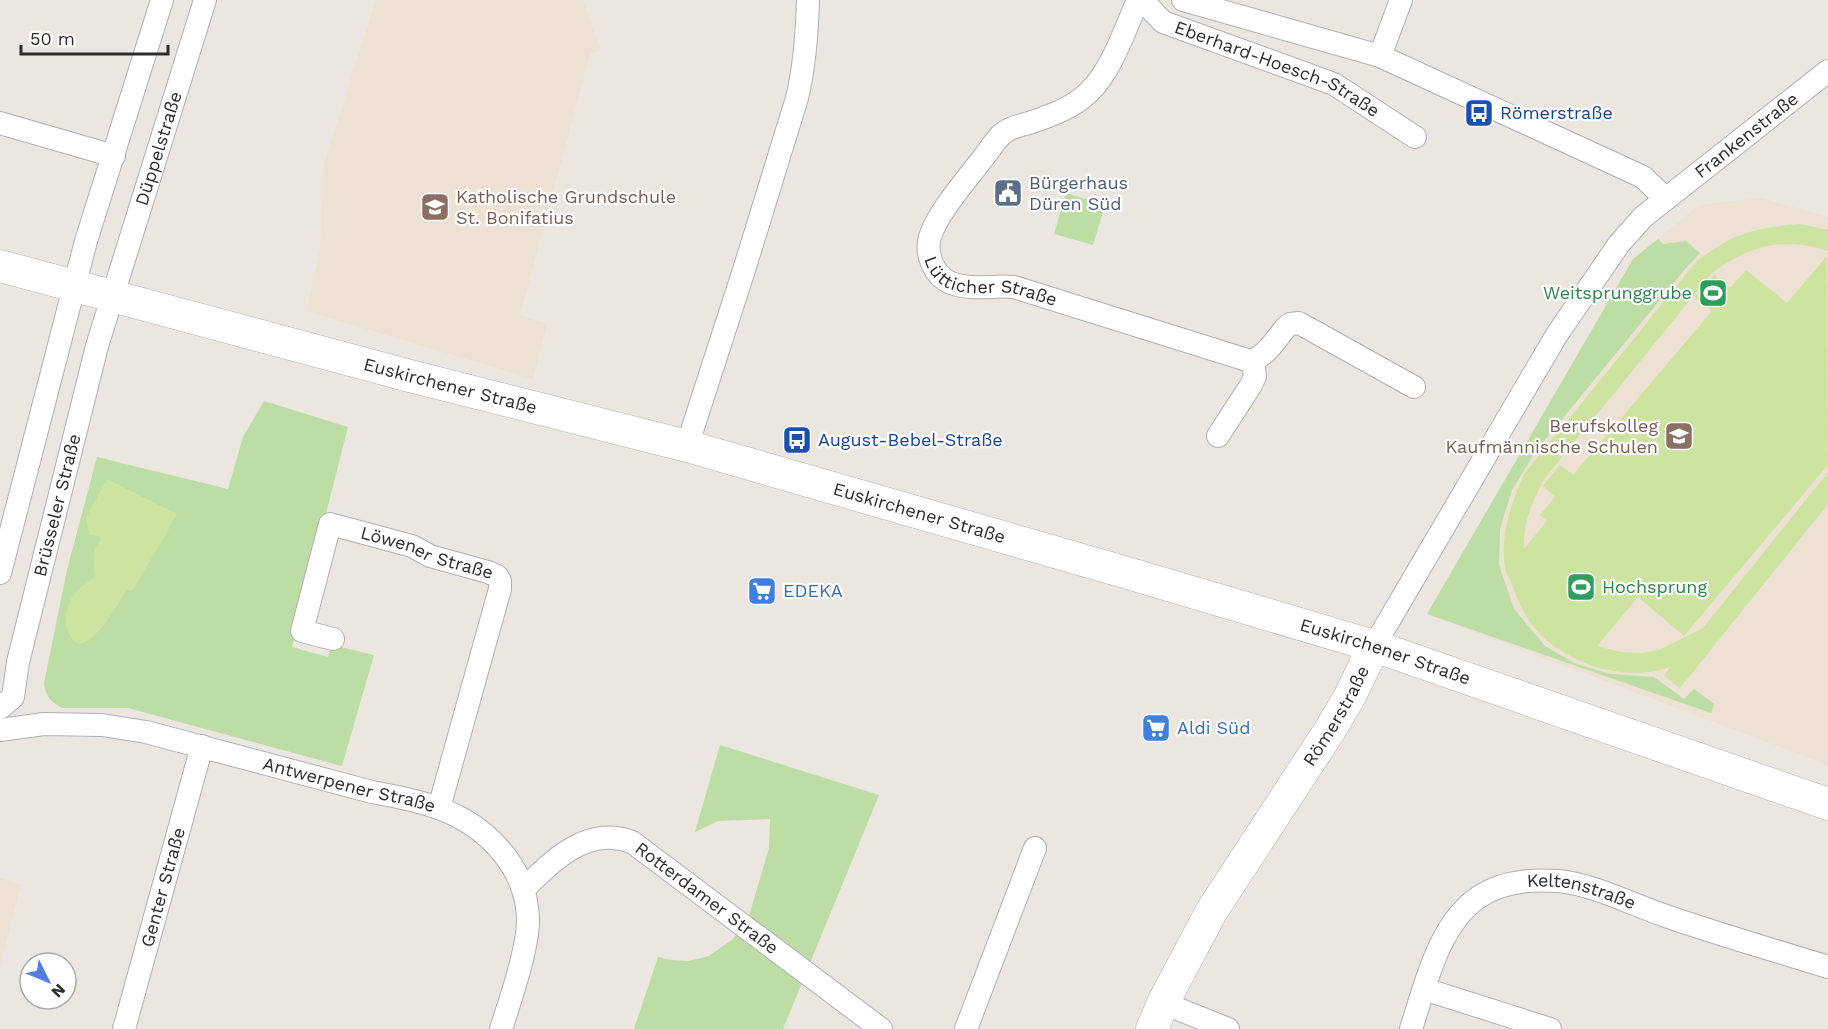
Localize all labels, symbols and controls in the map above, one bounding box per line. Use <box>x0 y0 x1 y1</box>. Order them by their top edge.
street label: Eberhard-Hoesch-Straße <box>1172 16 1384 121</box>
scale bar <box>21 18 168 56</box>
text: 50 m <box>30 28 75 49</box>
street label: Frankenstraße <box>1690 88 1802 182</box>
street label: Düppelstraße <box>130 89 186 208</box>
bus stop icon: Römerstraße <box>1463 97 1495 129</box>
place label: Römerstraße <box>1500 102 1613 123</box>
place label: Bürgerhaus Düren Süd <box>1029 172 1128 214</box>
public building icon: Bürgerhaus Düren Süd <box>992 177 1024 209</box>
place label: Katholische Grundschule St. Bonifatius <box>456 186 676 228</box>
school or university icon: Katholische Grundschule St. Bonifatius <box>419 191 451 223</box>
street label: Lütticher Straße <box>920 253 1060 310</box>
sports icon: Weitsprunggrube <box>1697 277 1729 309</box>
place label: Weitsprunggrube <box>1543 282 1692 303</box>
street label: Euskirchener Straße <box>362 353 539 418</box>
place label: Berufskolleg Kaufmännische Schulen <box>1446 415 1658 457</box>
school or university icon: Berufskolleg Kaufmännische Schulen <box>1663 420 1695 452</box>
bus stop icon: August-Bebel-Straße <box>781 424 813 456</box>
place label: August-Bebel-Straße <box>818 429 1003 450</box>
street label: Brüsseler Straße <box>29 431 85 579</box>
street label: Euskirchener Straße <box>831 478 1008 547</box>
street label: Löwener Straße <box>358 522 496 583</box>
sports icon: Hochsprung <box>1565 571 1597 603</box>
supermarket icon: EDEKA <box>746 575 778 607</box>
place label: Hochsprung <box>1602 576 1707 597</box>
place label: EDEKA <box>783 580 843 601</box>
street label: Euskirchener Straße <box>1298 614 1473 689</box>
street label: Römerstraße <box>1298 662 1373 770</box>
supermarket icon: Aldi Süd <box>1140 712 1172 744</box>
place label: Aldi Süd <box>1177 717 1250 738</box>
street label: Antwerpener Straße <box>261 753 438 816</box>
street label: Genter Straße <box>136 825 189 949</box>
street label: Rotterdamer Straße <box>631 837 783 958</box>
street label: Keltenstraße <box>1526 869 1639 913</box>
north arrow <box>18 951 78 1011</box>
text: N <box>48 980 70 1002</box>

